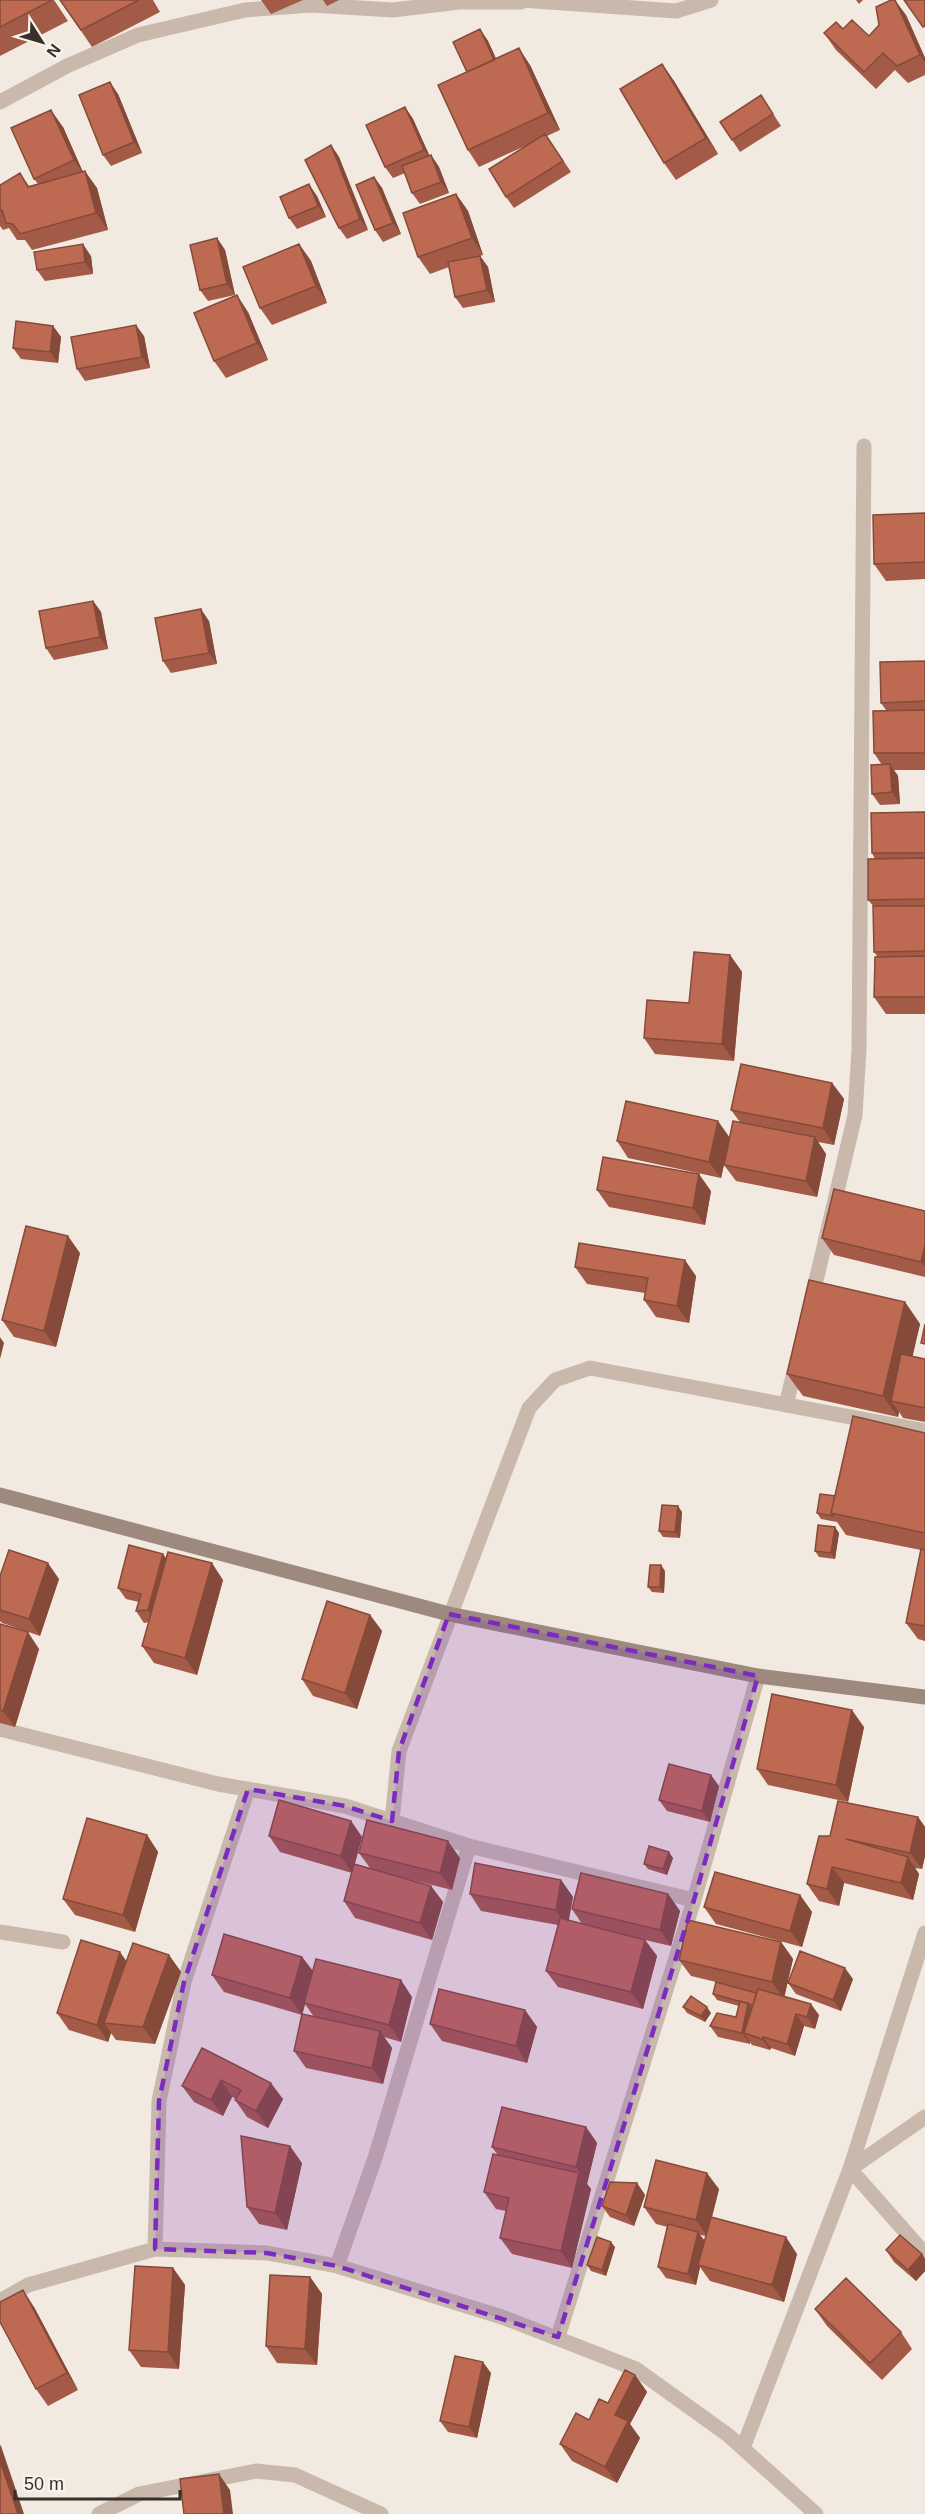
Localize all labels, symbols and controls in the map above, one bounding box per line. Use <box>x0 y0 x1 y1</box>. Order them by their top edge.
north arrow <box>12 12 72 72</box>
text: N <box>43 41 64 60</box>
scale bar <box>15 2463 180 2501</box>
text: 50 m <box>24 2474 64 2494</box>

